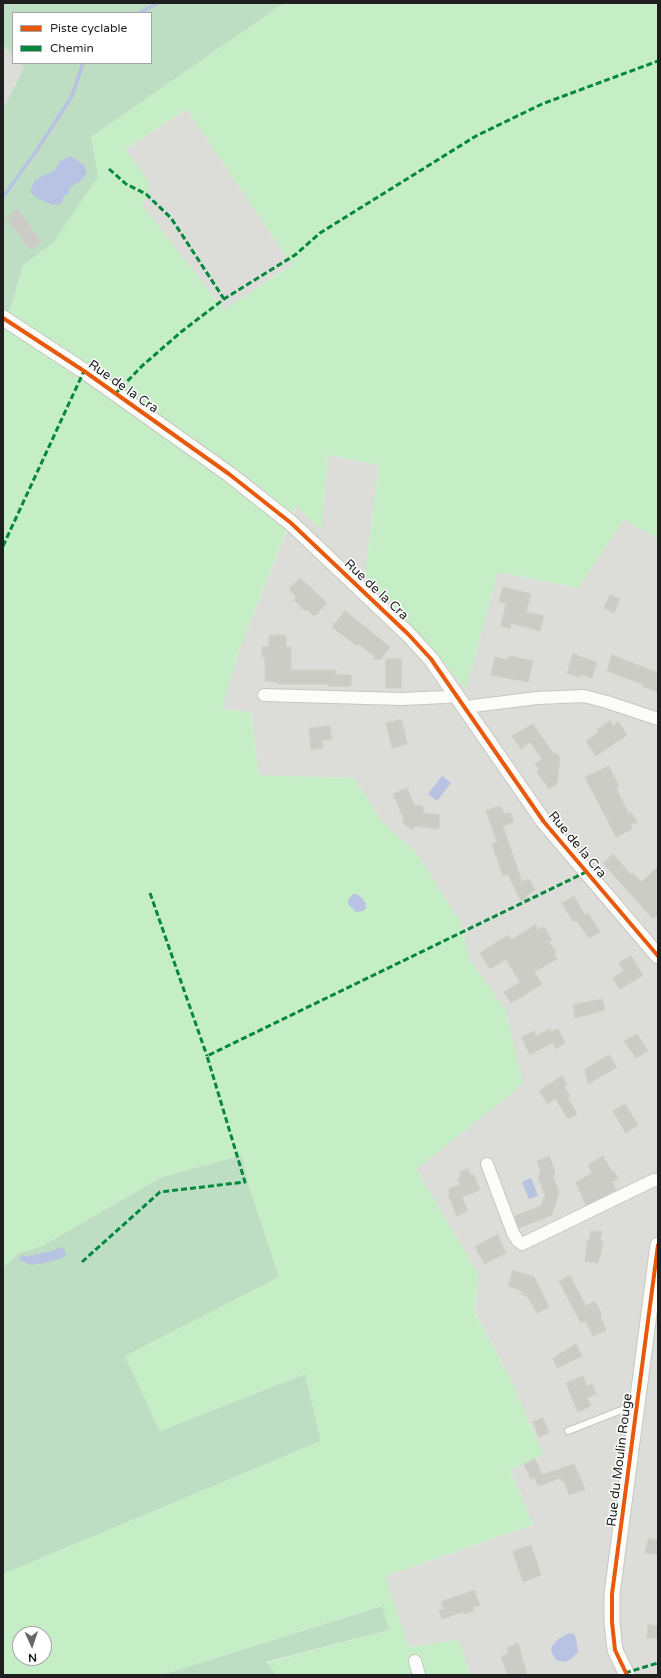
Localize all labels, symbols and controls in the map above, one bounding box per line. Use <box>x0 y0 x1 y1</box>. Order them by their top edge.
legend <box>12 12 152 64</box>
text: Piste cyclable <box>50 21 127 35</box>
text: Chemin <box>50 41 94 55</box>
street label: Rue de la Cra <box>85 357 161 417</box>
street label: Rue de la Cra <box>341 556 411 624</box>
street label: Rue de la Cra <box>545 809 609 881</box>
street label: Rue du Moulin Rouge <box>604 1393 636 1527</box>
north arrow <box>12 1626 52 1666</box>
text: N <box>28 1651 37 1664</box>

